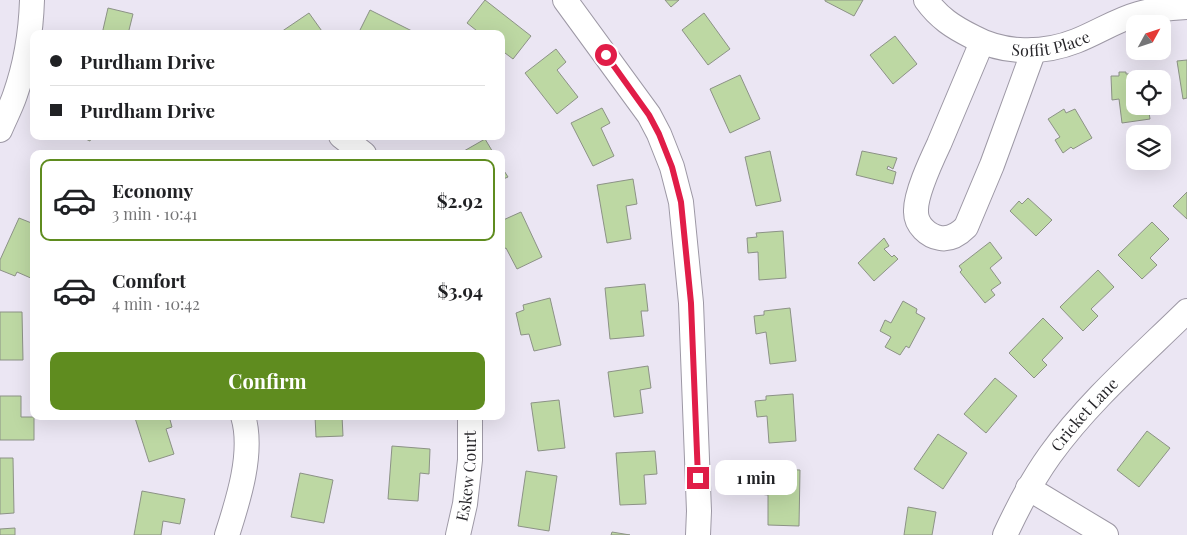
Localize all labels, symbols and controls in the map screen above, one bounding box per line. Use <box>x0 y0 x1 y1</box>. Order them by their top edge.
north arrow <box>1126 15 1171 60</box>
map controls <box>1126 15 1171 170</box>
street label: Soffit Place <box>1011 25 1093 60</box>
route start <box>595 44 617 66</box>
text: Purdham Drive <box>80 48 215 74</box>
button: locate <box>1126 70 1171 115</box>
text: Purdham Drive <box>80 97 215 123</box>
button: layers <box>1126 125 1171 170</box>
text: Economy <box>112 177 193 203</box>
icon: car <box>52 178 97 223</box>
text: $2.92 <box>437 187 483 213</box>
text: 3 min · 10:41 <box>112 203 197 224</box>
text: Comfort <box>112 267 186 293</box>
icon: car <box>52 268 97 313</box>
text: $3.94 <box>437 277 483 303</box>
text: 4 min · 10:42 <box>112 293 200 314</box>
button: Confirm <box>50 352 485 410</box>
street label: Cricket Lane <box>1046 373 1122 455</box>
street label: Eskew Court <box>450 430 480 523</box>
callout: 1 min <box>716 460 798 496</box>
route end <box>687 467 709 489</box>
text: 1 min <box>736 467 776 488</box>

